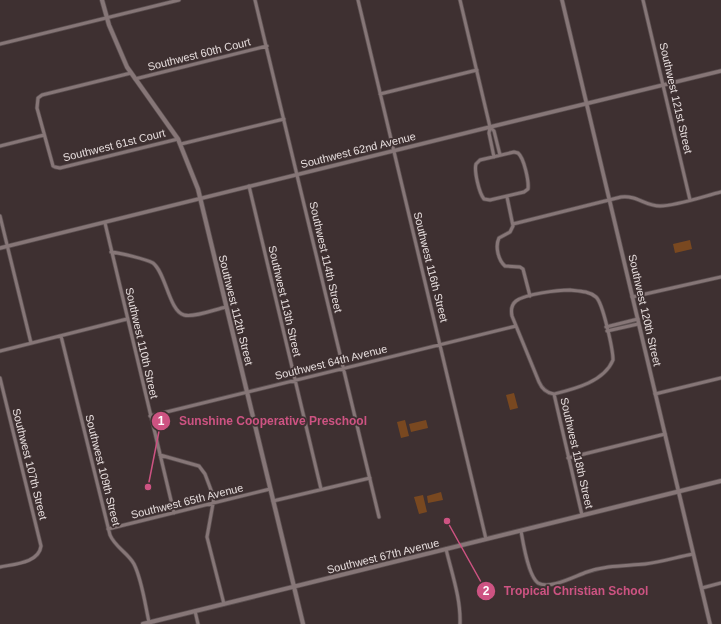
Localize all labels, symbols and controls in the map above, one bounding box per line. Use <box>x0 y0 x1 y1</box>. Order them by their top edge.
street label: Southwest 60th Court <box>146 35 252 73</box>
street label: Southwest 121st Street <box>657 41 695 155</box>
street label: Southwest 61st Court <box>62 126 166 164</box>
street label: Southwest 62nd Avenue <box>299 130 417 170</box>
street label: Southwest 114th Street <box>307 200 345 314</box>
street label: Southwest 116th Street <box>411 210 451 324</box>
street label: Southwest 113th Street <box>266 244 304 358</box>
street label: Southwest 112th Street <box>216 253 256 367</box>
street label: Southwest 120th Street <box>626 253 664 367</box>
street label: Southwest 110th Street <box>123 286 161 400</box>
street label: Southwest 64th Avenue <box>274 342 388 382</box>
street label: Southwest 118th Street <box>558 396 596 510</box>
street label: Southwest 107th Street <box>10 407 50 521</box>
callout: Sunshine Cooperative Preschool <box>151 409 375 433</box>
street label: Southwest 109th Street <box>83 413 123 527</box>
text: 1 <box>158 414 165 428</box>
text: Sunshine Cooperative Preschool <box>179 414 367 428</box>
street label: Southwest 65th Avenue <box>130 481 244 521</box>
street label: Southwest 67th Avenue <box>326 536 440 576</box>
callout: Tropical Christian School <box>476 579 657 603</box>
text: 2 <box>483 584 490 598</box>
text: Tropical Christian School <box>504 584 648 598</box>

